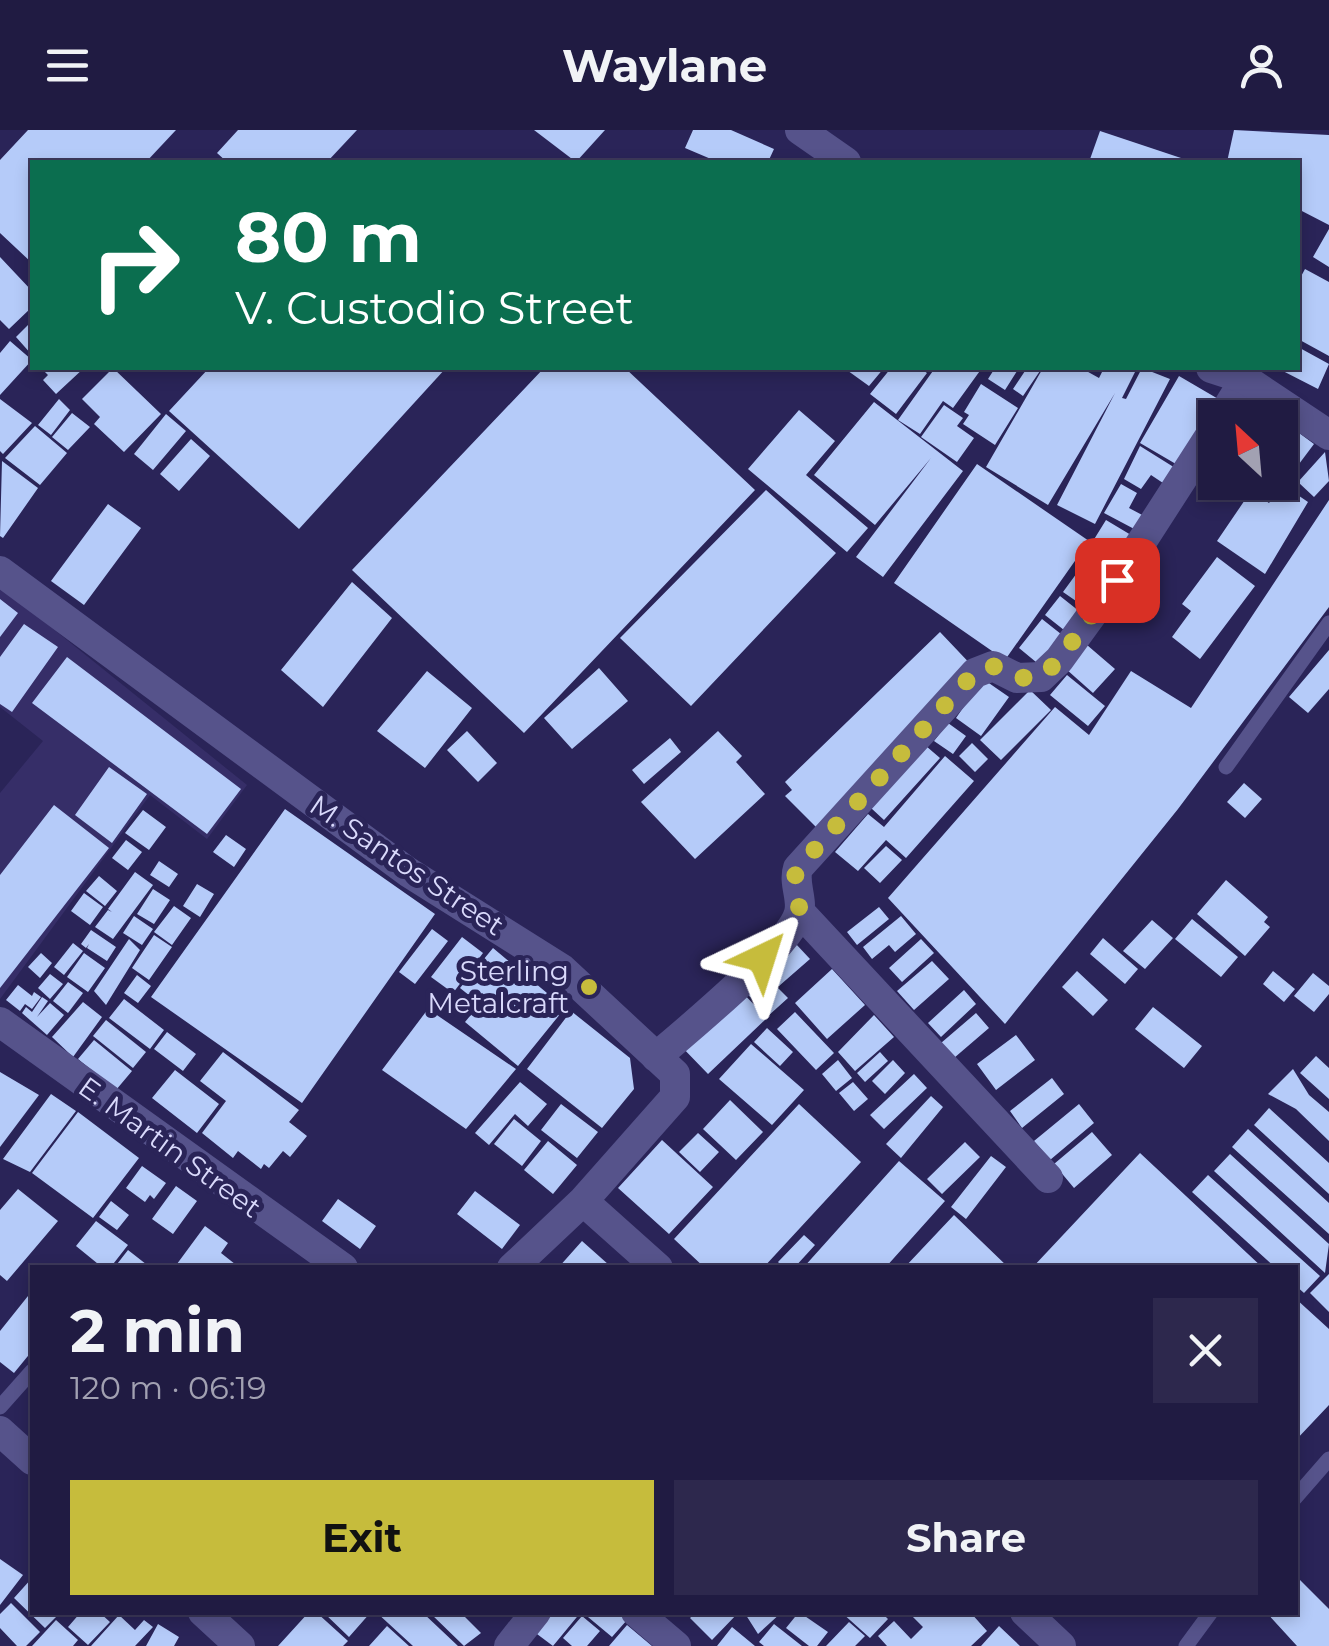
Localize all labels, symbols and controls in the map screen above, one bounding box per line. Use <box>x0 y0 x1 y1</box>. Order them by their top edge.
icon: menu <box>40 38 95 93</box>
text: Waylane <box>562 38 767 93</box>
icon: person <box>1234 38 1289 93</box>
text: 80 m <box>235 194 422 280</box>
icon: right <box>70 200 200 330</box>
text: V. Custodio Street <box>235 280 634 335</box>
north arrow <box>1198 400 1298 500</box>
map controls <box>1198 400 1298 500</box>
pin <box>1075 538 1160 623</box>
icon: arrive <box>1090 553 1145 608</box>
street label: M. Santos Street <box>304 788 510 942</box>
position arrow <box>710 906 814 1010</box>
place label: Sterling Metalcraft <box>427 954 569 1020</box>
marker: Sterling Metalcraft <box>578 976 600 998</box>
street label: E. Martin Street <box>72 1069 268 1225</box>
text: 2 min <box>70 1294 245 1367</box>
button: close <box>1153 1298 1258 1403</box>
text: 120 m · 06:19 <box>70 1368 267 1407</box>
button: Exit <box>70 1480 654 1595</box>
button: Share <box>674 1480 1258 1595</box>

